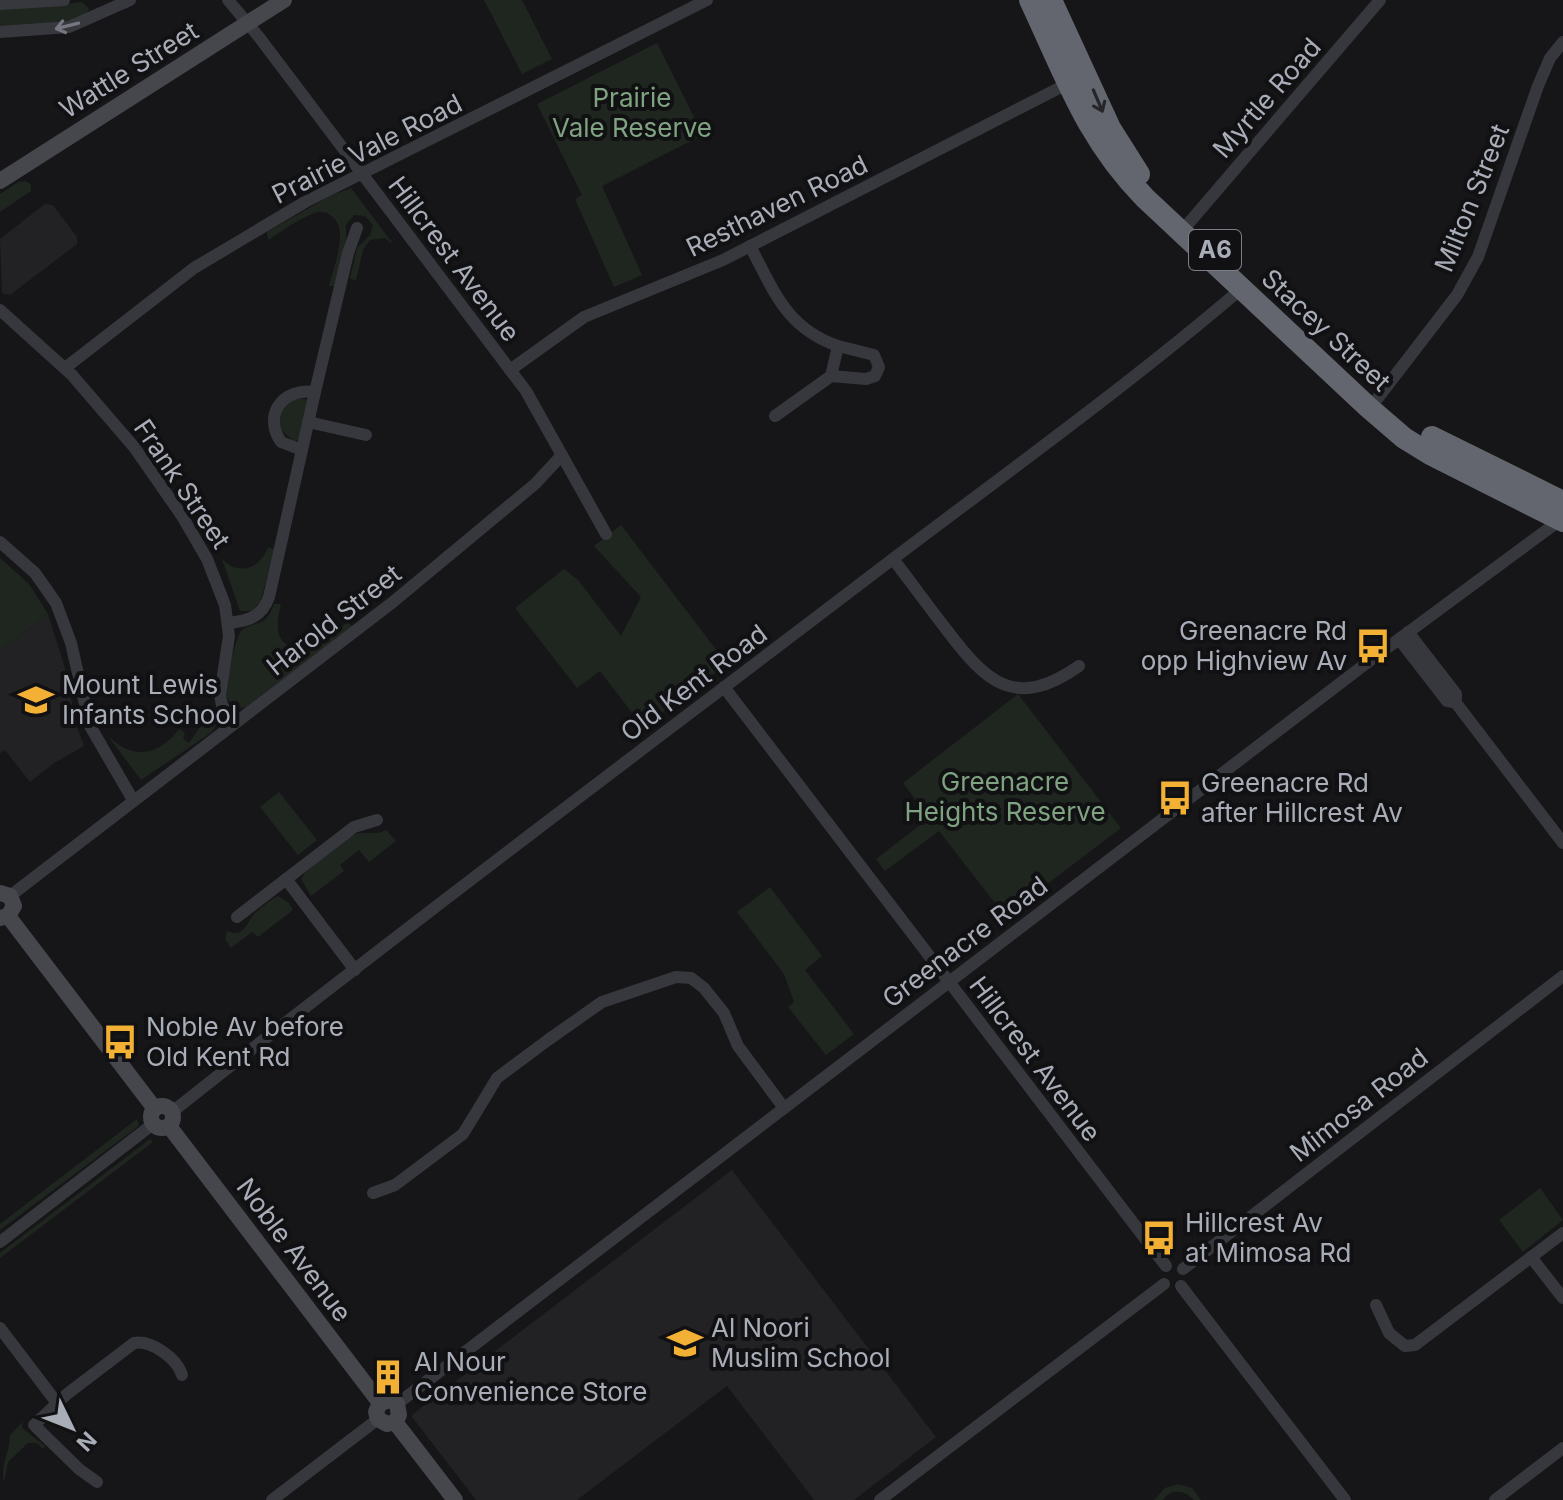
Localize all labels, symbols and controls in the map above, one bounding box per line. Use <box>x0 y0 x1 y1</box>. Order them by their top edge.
street label: Wattle Street <box>54 15 204 124</box>
one-way arrow <box>55 19 81 34</box>
street label: Myrtle Road <box>1206 31 1327 164</box>
park label: Prairie Vale Reserve <box>552 82 712 143</box>
street label: Prairie Vale Road <box>267 87 467 210</box>
one-way arrow <box>1092 88 1107 113</box>
street label: Milton Street <box>1428 120 1515 276</box>
street label: Resthaven Road <box>681 148 873 263</box>
street label: Hillcrest Avenue <box>382 170 526 347</box>
road number: A6 <box>1189 230 1241 270</box>
street label: Stacey Street <box>1256 262 1397 397</box>
street label: Frank Street <box>128 413 237 554</box>
street label: Harold Street <box>260 558 407 682</box>
place label: Greenacre Rd opp Highview Av <box>1141 615 1347 676</box>
street label: Old Kent Road <box>615 618 773 748</box>
bus stop icon: Greenacre Rd opp Highview Av <box>1354 627 1392 665</box>
place label: Mount Lewis Infants School <box>62 669 237 730</box>
school or university icon: Mount Lewis Infants School <box>17 681 55 719</box>
park label: Greenacre Heights Reserve <box>904 766 1106 827</box>
place label: Greenacre Rd after Hillcrest Av <box>1201 767 1403 828</box>
bus stop icon: Greenacre Rd after Hillcrest Av <box>1156 779 1194 817</box>
street label: Greenacre Road <box>876 870 1053 1014</box>
street label: Hillcrest Avenue <box>963 970 1107 1147</box>
place label: Noble Av before Old Kent Rd <box>146 1011 344 1072</box>
bus stop icon: Noble Av before Old Kent Rd <box>101 1023 139 1061</box>
street label: Mimosa Road <box>1284 1041 1434 1168</box>
street label: Noble Avenue <box>231 1172 358 1327</box>
place label: Hillcrest Av at Mimosa Rd <box>1185 1207 1351 1268</box>
bus stop icon: Hillcrest Av at Mimosa Rd <box>1140 1219 1178 1257</box>
place label: Al Noori Muslim School <box>711 1312 891 1373</box>
school or university icon: Al Noori Muslim School <box>666 1324 704 1362</box>
place label: Al Nour Convenience Store <box>414 1346 647 1407</box>
building icon: Al Nour Convenience Store <box>369 1358 407 1396</box>
north arrow <box>32 1388 112 1468</box>
text: N <box>71 1427 102 1457</box>

